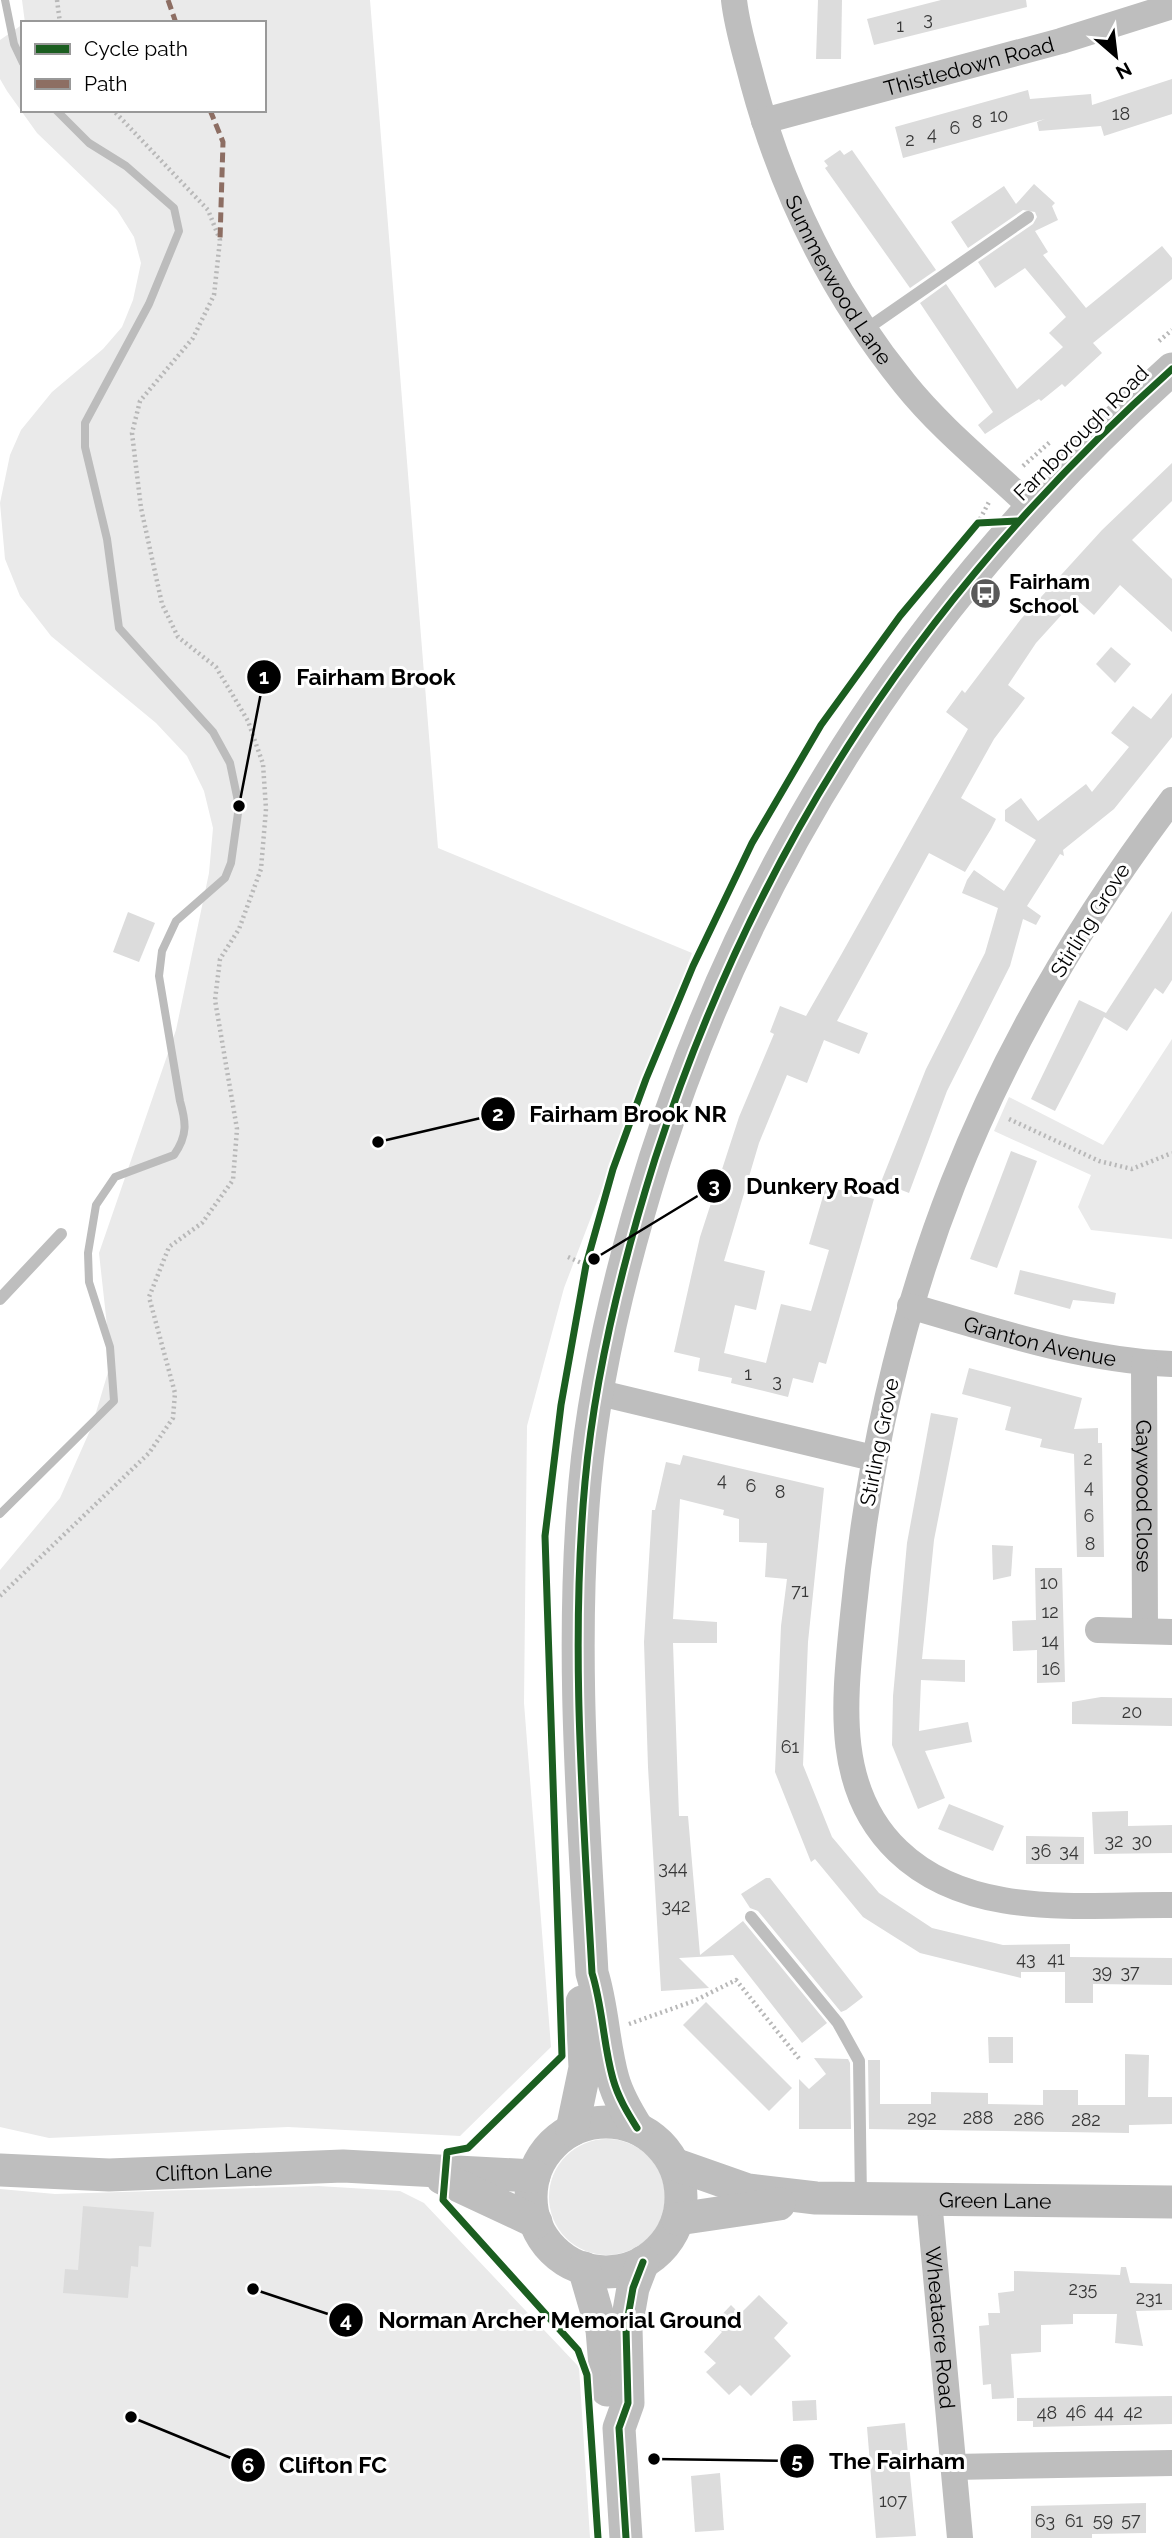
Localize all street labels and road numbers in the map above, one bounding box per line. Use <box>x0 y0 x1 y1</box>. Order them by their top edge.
street label: Thistledown Road <box>881 31 1057 101</box>
street label: Summerwood Lane <box>781 191 898 369</box>
street label: Farnborough Road <box>1008 360 1154 506</box>
street label: Stirling Grove <box>1045 858 1135 982</box>
street label: Granton Avenue <box>961 1310 1118 1371</box>
street label: Stirling Grove <box>854 1376 904 1508</box>
street label: Gaywood Close <box>1132 1420 1157 1572</box>
street label: Clifton Lane <box>155 2156 273 2186</box>
street label: Green Lane <box>939 2187 1052 2213</box>
street label: Wheatacre Road <box>921 2245 961 2410</box>

